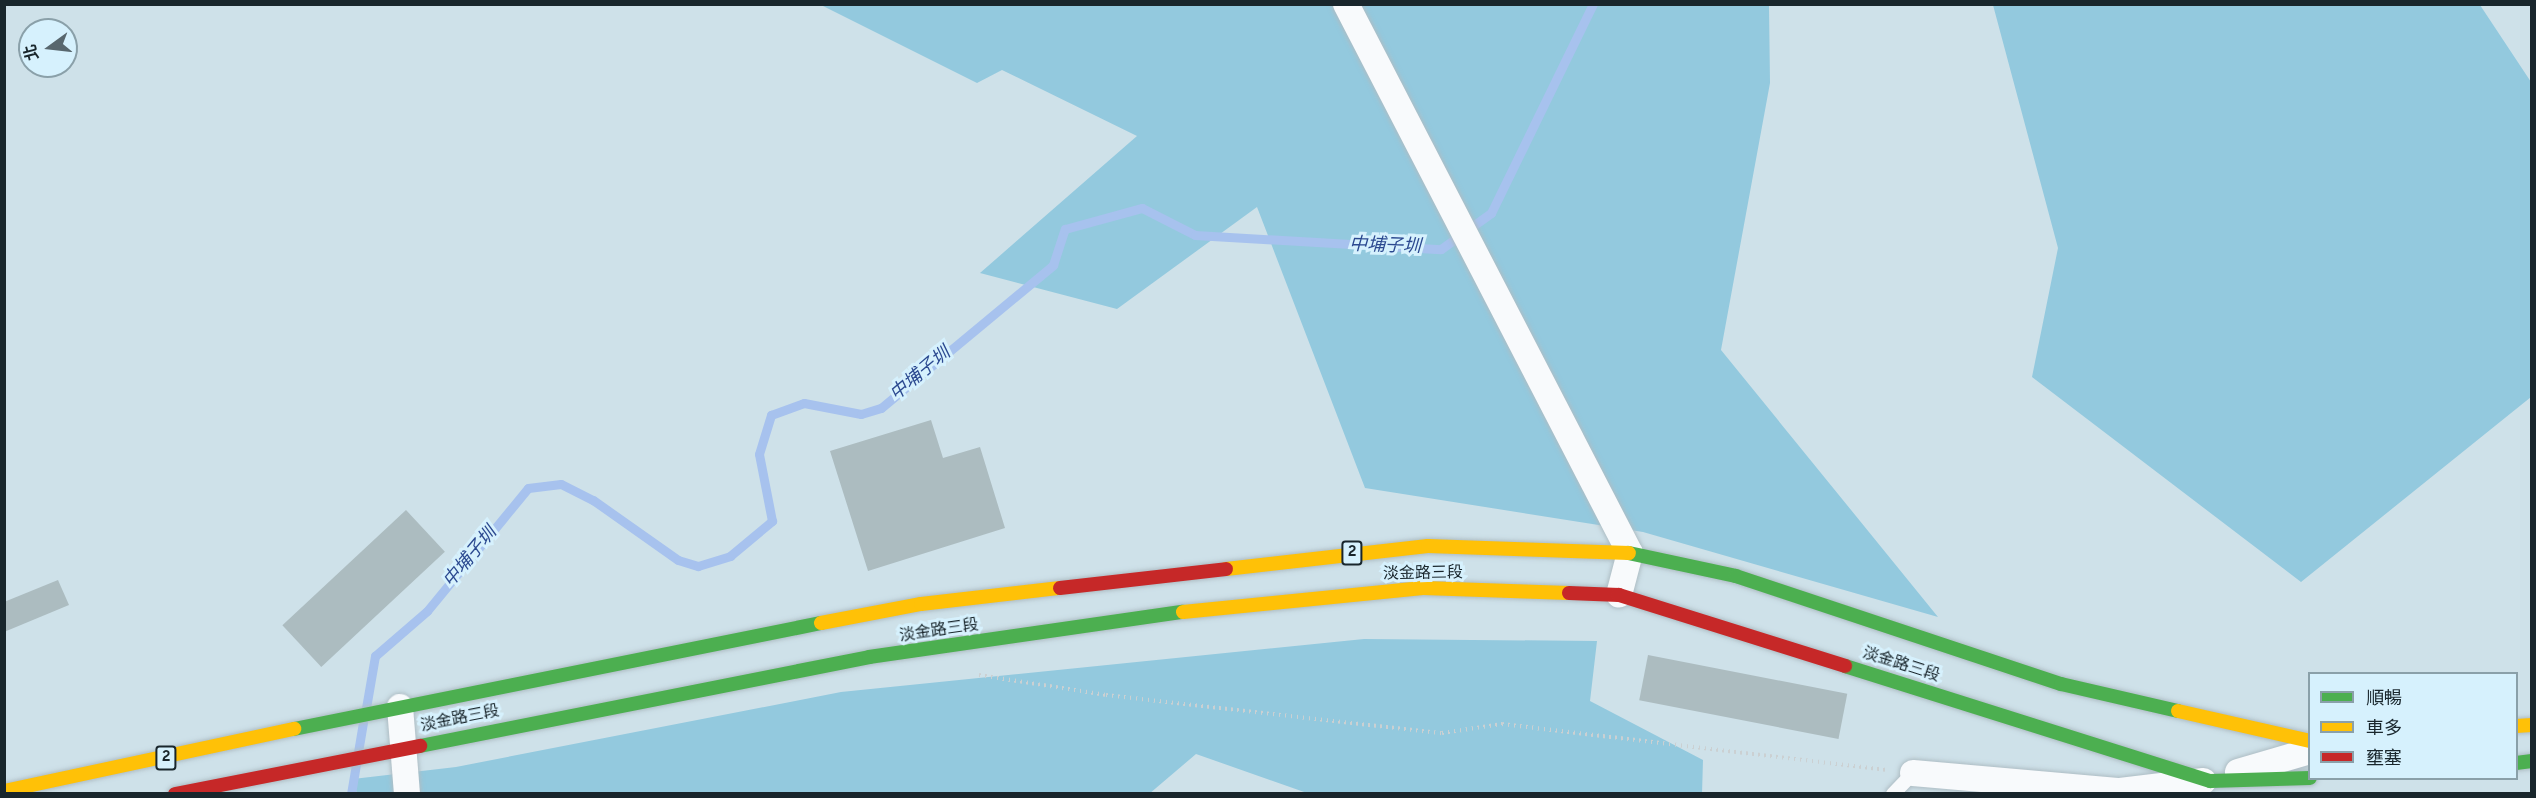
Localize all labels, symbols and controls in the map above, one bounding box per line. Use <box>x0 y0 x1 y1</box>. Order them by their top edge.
north arrow <box>18 18 78 78</box>
text: 北 <box>21 42 44 62</box>
water label: 中埔子圳 <box>1349 235 1421 259</box>
water label: 中埔子圳 <box>886 344 956 406</box>
water label: 中埔子圳 <box>440 523 502 593</box>
road number: 2 <box>1340 541 1364 565</box>
street label: 淡金路三段 <box>1383 564 1463 584</box>
street label: 淡金路三段 <box>898 616 980 646</box>
street label: 淡金路三段 <box>1860 644 1942 686</box>
legend <box>2308 672 2518 780</box>
text: 順暢 <box>2366 688 2402 711</box>
street label: 淡金路三段 <box>419 702 501 736</box>
text: 車多 <box>2366 718 2402 741</box>
road number: 2 <box>154 746 178 770</box>
text: 壅塞 <box>2366 748 2402 771</box>

